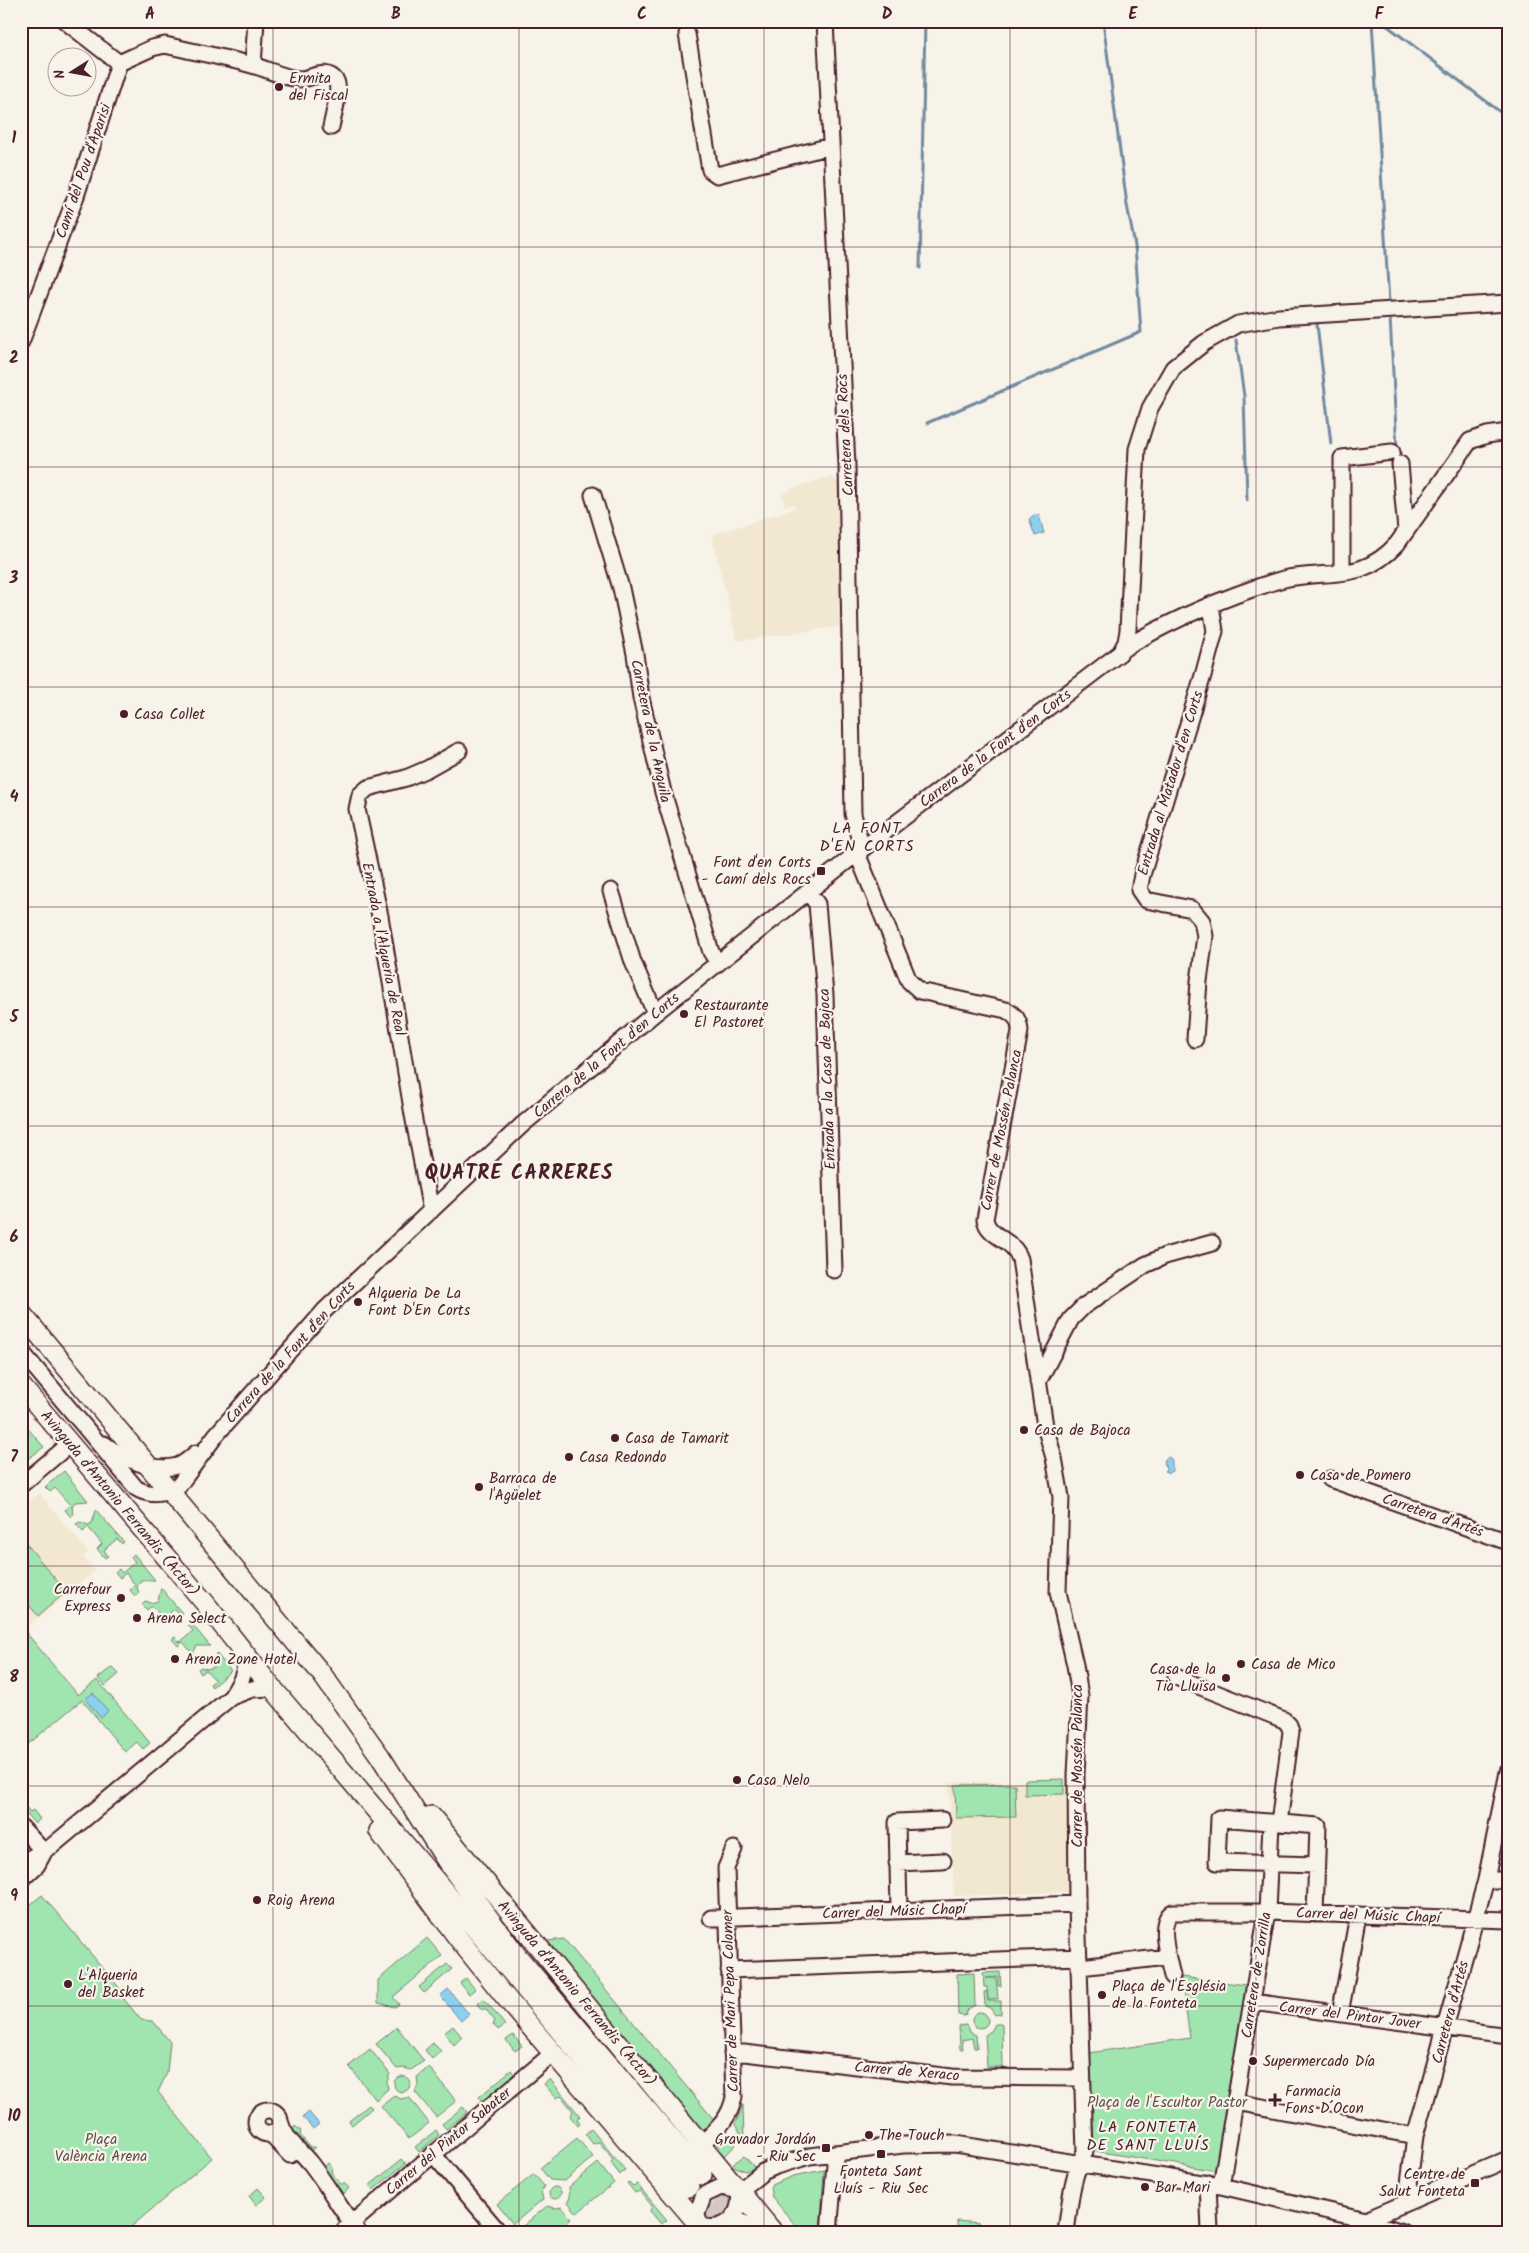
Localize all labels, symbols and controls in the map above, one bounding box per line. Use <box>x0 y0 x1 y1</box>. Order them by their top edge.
text: A <box>145 2 155 27</box>
text: B <box>391 2 401 27</box>
text: C <box>637 2 647 27</box>
text: D <box>882 2 893 27</box>
text: E <box>1129 2 1139 27</box>
text: F <box>1375 2 1385 27</box>
north arrow <box>48 48 98 98</box>
place label: Ermita del Fiscal <box>289 67 348 108</box>
text: N <box>49 68 72 81</box>
marker: Ermita del Fiscal <box>273 81 285 93</box>
street label: Camí del Pou d'Aparisi <box>50 99 119 242</box>
text: 1 <box>12 126 17 151</box>
text: 2 <box>9 346 19 371</box>
street label: Carretera dels Rocs <box>831 373 861 497</box>
text: 3 <box>9 566 19 591</box>
street label: Carretera de la Anguila <box>623 657 677 805</box>
street label: Carrera de la Font d'en Corts <box>914 683 1077 814</box>
street label: Entrada al Matador d'en Corts <box>1131 687 1211 879</box>
place label: Casa Collet <box>134 703 205 727</box>
marker: Casa Collet <box>118 708 130 720</box>
text: 4 <box>10 785 19 810</box>
district label: LA FONT D'EN CORTS <box>819 816 915 859</box>
place label: Font d'en Corts - Camí dels Rocs <box>702 851 812 892</box>
street label: Entrada a l'Alqueria de Real <box>354 861 412 1038</box>
marker: Font d'en Corts - Camí dels Rocs <box>815 865 827 877</box>
street label: Carrera de la Font d'en Corts <box>528 987 686 1125</box>
street label: Entrada a la Casa de Bajoca <box>813 988 843 1170</box>
place label: Restaurante El Pastoret <box>694 994 769 1035</box>
text: 5 <box>9 1005 20 1030</box>
marker: Restaurante El Pastoret <box>678 1008 690 1020</box>
street label: Carrer de Mossén Palanca <box>975 1048 1029 1213</box>
district label: QUATRE CARRERES <box>425 1158 613 1190</box>
text: 6 <box>10 1225 19 1250</box>
street label: Carrera de la Font d'en Corts <box>220 1275 362 1430</box>
place label: Alqueria De La Font D'En Corts <box>368 1282 471 1323</box>
marker: Alqueria De La Font D'En Corts <box>352 1296 364 1308</box>
street label: Avinguda d'Antonio Ferrandis (Actor) <box>34 1405 205 1602</box>
place label: Casa de Bajoca <box>1034 1419 1131 1443</box>
marker: Casa de Bajoca <box>1018 1424 1030 1436</box>
place label: Casa de Tamarit <box>625 1427 729 1451</box>
marker: Casa de Tamarit <box>609 1432 621 1444</box>
text: 7 <box>10 1445 18 1470</box>
place label: Casa Redondo <box>579 1446 667 1470</box>
marker: Casa Redondo <box>563 1451 575 1463</box>
place label: Casa de Pomero <box>1310 1464 1411 1488</box>
place label: Barraca de l'Agüelet <box>489 1467 557 1508</box>
marker: Casa de Pomero <box>1294 1469 1306 1481</box>
marker: Barraca de l'Agüelet <box>473 1481 485 1493</box>
street label: Carretera d'Artés <box>1379 1487 1487 1545</box>
place label: Carrefour Express <box>54 1578 112 1619</box>
marker: Carrefour Express <box>115 1592 127 1604</box>
place label: Arena Select <box>147 1607 227 1631</box>
marker: Arena Select <box>131 1612 143 1624</box>
place label: Arena Zone Hotel <box>185 1648 297 1672</box>
marker: Arena Zone Hotel <box>169 1653 181 1665</box>
place label: Casa de Mico <box>1251 1653 1336 1677</box>
place label: Casa de la Tia Lluïsa <box>1150 1658 1216 1699</box>
marker: Casa de Mico <box>1235 1658 1247 1670</box>
text: 8 <box>9 1665 19 1690</box>
marker: Casa de la Tia Lluïsa <box>1220 1672 1232 1684</box>
street label: Carrer de Mossén Palanca <box>1066 1684 1090 1848</box>
place label: Casa Nelo <box>747 1769 810 1793</box>
marker: Casa Nelo <box>731 1774 743 1786</box>
text: 9 <box>10 1884 18 1909</box>
place label: Roig Arena <box>267 1889 335 1913</box>
marker: Roig Arena <box>251 1894 263 1906</box>
street label: Avinguda d'Antonio Ferrandis (Actor) <box>491 1895 662 2092</box>
street label: Carrer del Músic Chapí <box>822 1897 969 1927</box>
street label: Carrer del Músic Chapí <box>1296 1901 1443 1931</box>
street label: Carrer de Mari Pepa Colomer <box>716 1908 746 2093</box>
street label: Carretera de Zorrilla <box>1235 1910 1279 2040</box>
street label: Carretera d'Artés <box>1426 1957 1476 2066</box>
place label: L'Alqueria del Basket <box>78 1964 145 2005</box>
place label: Plaça de l'Església de la Fonteta <box>1112 1975 1226 2016</box>
marker: L'Alqueria del Basket <box>62 1978 74 1990</box>
marker: Plaça de l'Església de la Fonteta <box>1096 1989 1108 2001</box>
street label: Carrer del Pintor Jover <box>1278 1995 1423 2037</box>
place label: Supermercado Día <box>1263 2050 1375 2074</box>
street label: Carrer de Xeraco <box>853 2055 961 2089</box>
marker: Supermercado Día <box>1247 2055 1259 2067</box>
place label: Farmacia Fons D´Ocon <box>1285 2080 1364 2121</box>
street label: Carrer del Pintor Sabater <box>380 2081 518 2202</box>
park label: Plaça de l'Escultor Pastor <box>1087 2091 1248 2115</box>
marker: Farmacia Fons D´Ocon <box>1269 2094 1281 2106</box>
text: 10 <box>7 2104 21 2129</box>
district label: LA FONTETA DE SANT LLUÍS <box>1086 2115 1210 2158</box>
place label: The Touch <box>879 2124 945 2148</box>
park label: Plaça València Arena <box>55 2128 147 2169</box>
place label: Gravador Jordán - Riu Sec <box>715 2128 816 2169</box>
marker: The Touch <box>863 2129 875 2141</box>
marker: Gravador Jordán - Riu Sec <box>820 2142 832 2154</box>
marker: Fonteta Sant Lluís - Riu Sec <box>875 2148 887 2160</box>
place label: Fonteta Sant Lluís - Riu Sec <box>834 2160 929 2201</box>
place label: Centre de Salut Fonteta <box>1379 2163 1465 2204</box>
place label: Bar Mari <box>1155 2176 1211 2200</box>
marker: Centre de Salut Fonteta <box>1469 2177 1481 2189</box>
marker: Bar Mari <box>1139 2181 1151 2193</box>

